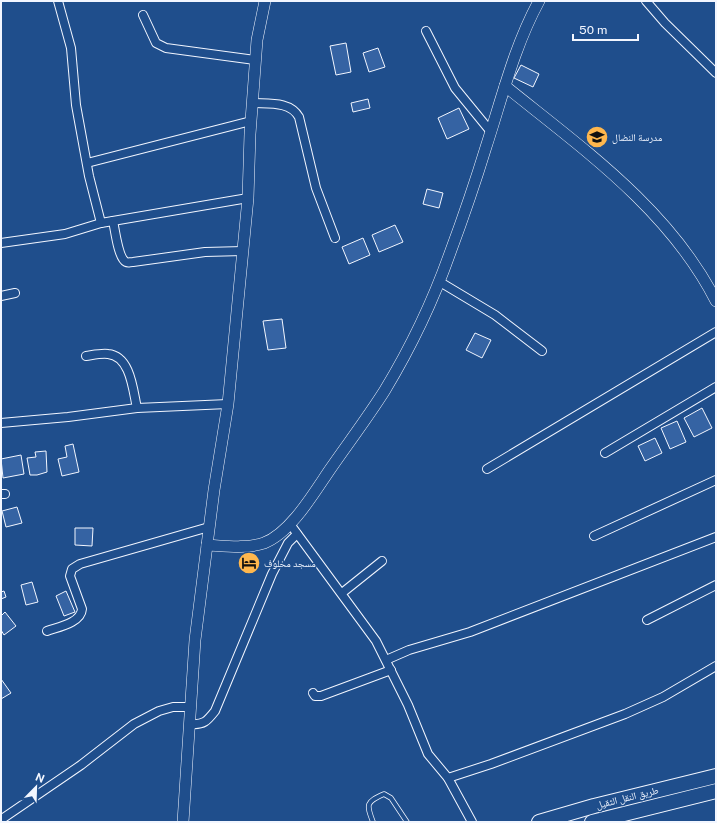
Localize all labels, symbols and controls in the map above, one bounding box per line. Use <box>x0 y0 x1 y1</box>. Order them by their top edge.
scale bar <box>573 16 638 42</box>
text: 50 m <box>579 23 607 37</box>
school or university icon: مدرسة النضال <box>584 124 610 150</box>
place label: مدرسة النضال <box>612 131 663 144</box>
hotel icon: مسجد مخلوف <box>236 550 262 576</box>
place label: مسجد مخلوف <box>264 557 316 569</box>
north arrow <box>16 767 56 807</box>
text: N <box>34 771 46 785</box>
street label: طريق النقل الثقيل <box>594 783 660 812</box>

